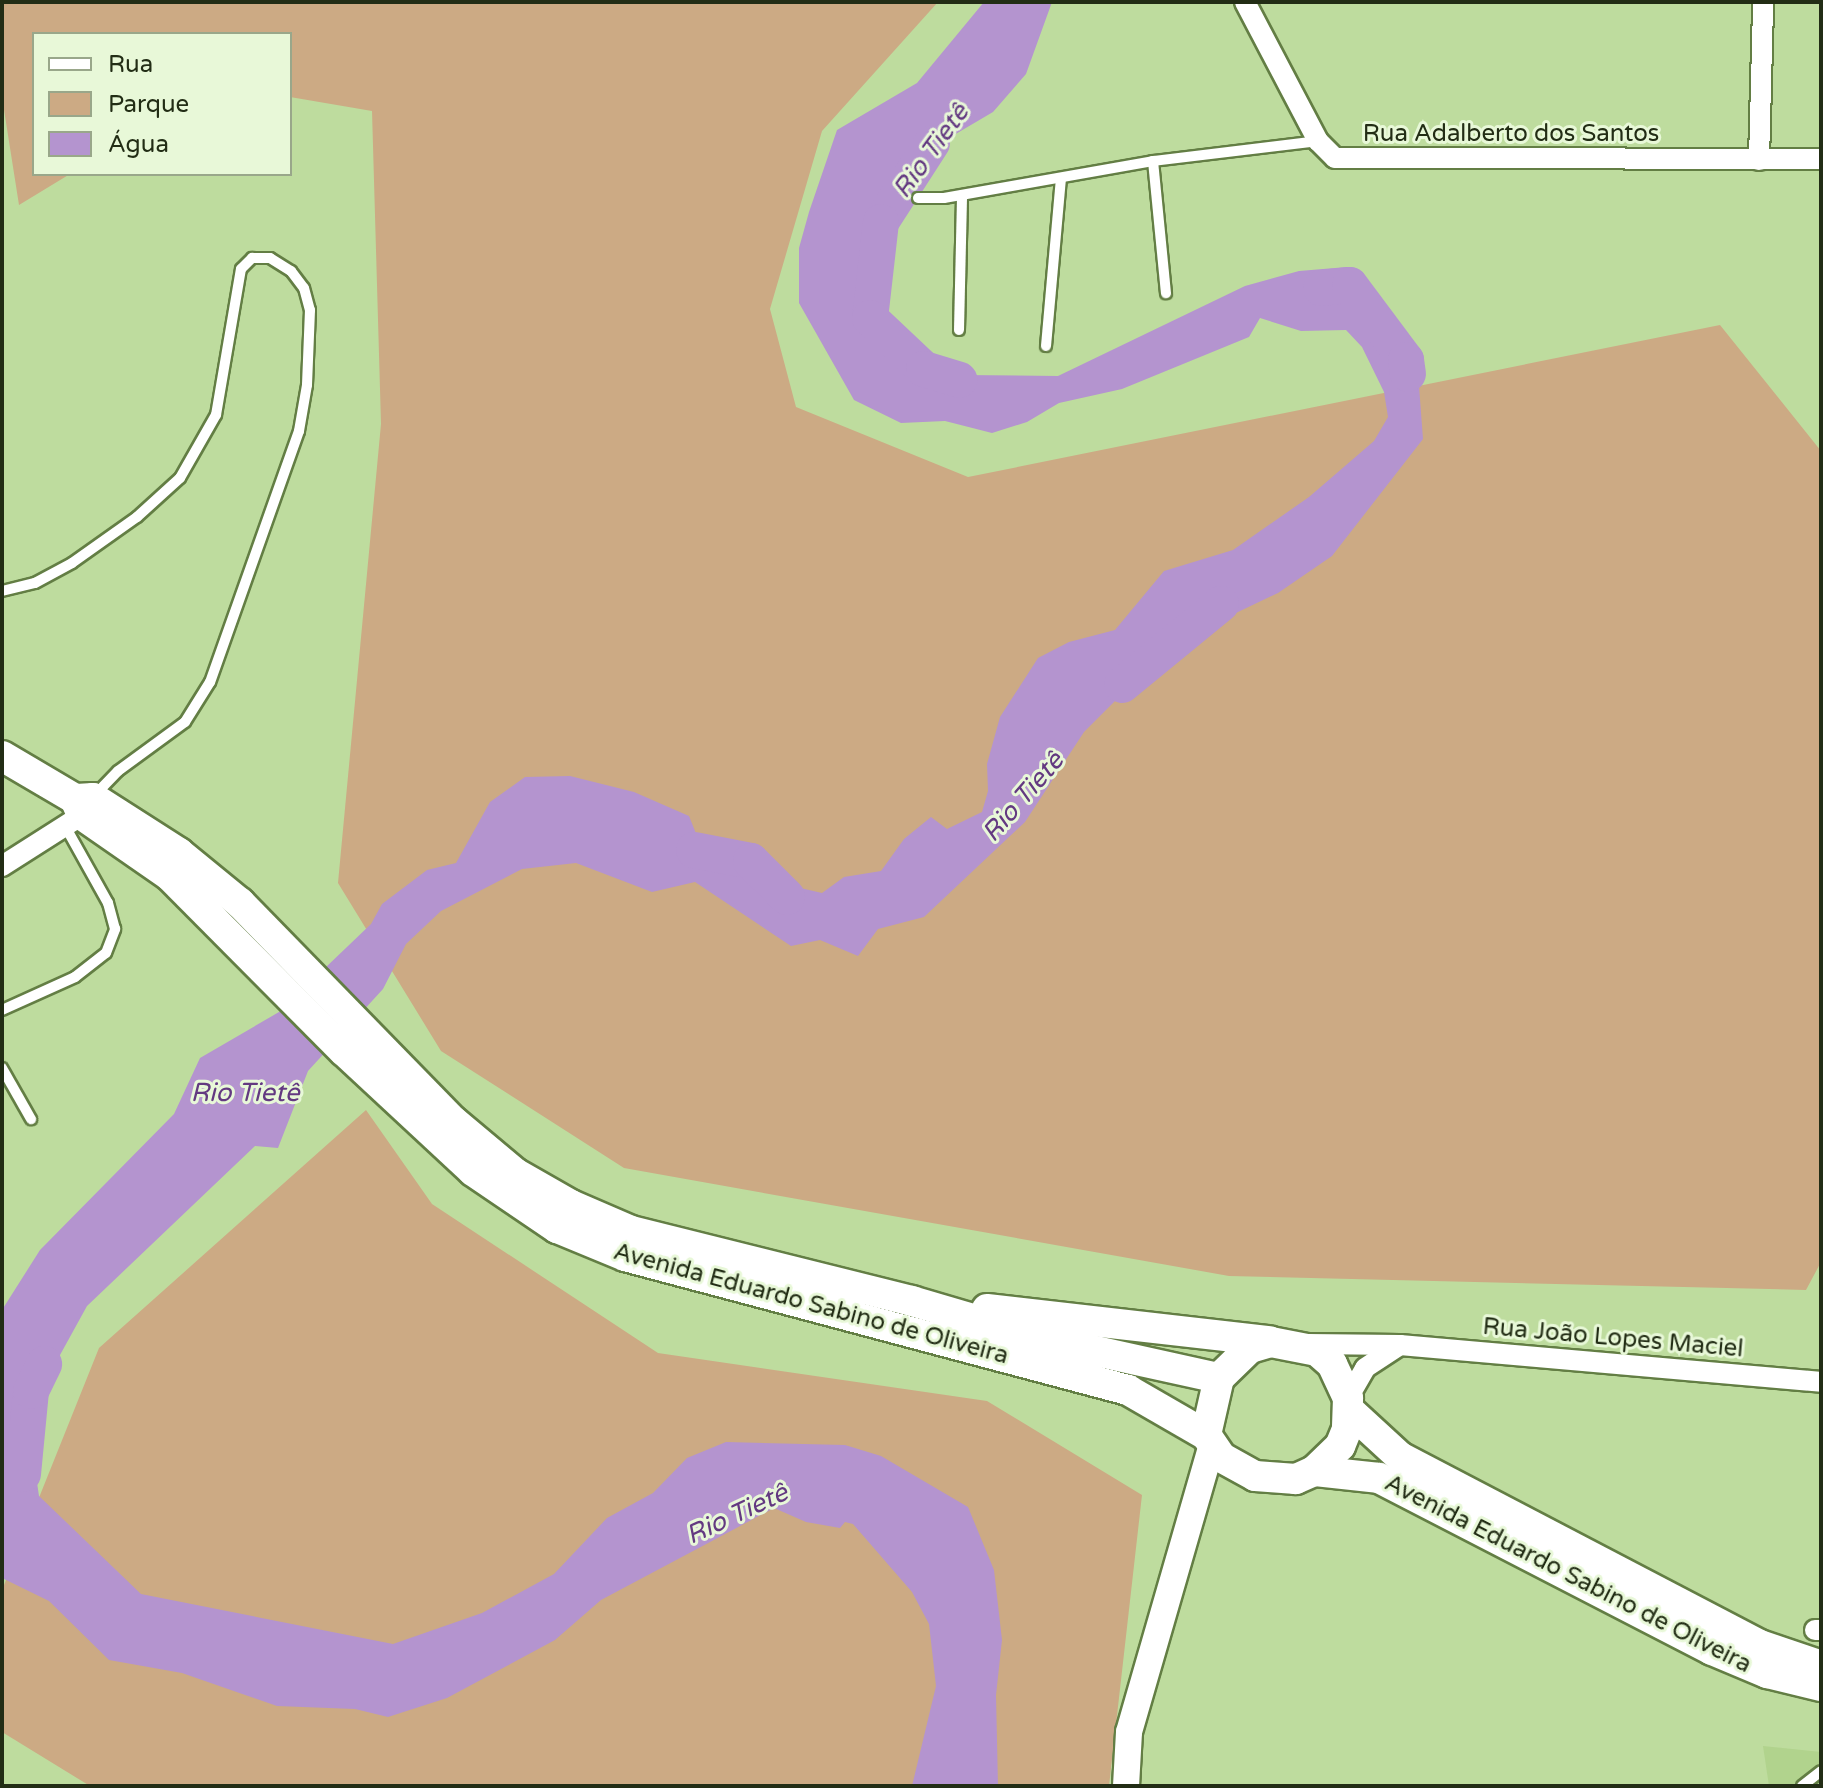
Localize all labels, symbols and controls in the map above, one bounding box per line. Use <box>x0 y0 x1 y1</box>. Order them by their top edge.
legend <box>32 32 292 176</box>
text: Rua <box>108 50 153 79</box>
text: Parque <box>108 90 189 119</box>
water label: Rio Tietê <box>886 98 976 204</box>
street label: Rua Adalberto dos Santos <box>1363 120 1659 148</box>
text: Água <box>108 130 169 159</box>
water label: Rio Tietê <box>976 746 1070 848</box>
water label: Rio Tietê <box>191 1077 299 1109</box>
street label: Avenida Eduardo Sabino de Oliveira <box>610 1237 1012 1371</box>
street label: Rua João Lopes Maciel <box>1482 1312 1744 1364</box>
street label: Avenida Eduardo Sabino de Oliveira <box>1380 1469 1756 1679</box>
water label: Rio Tietê <box>681 1477 793 1551</box>

